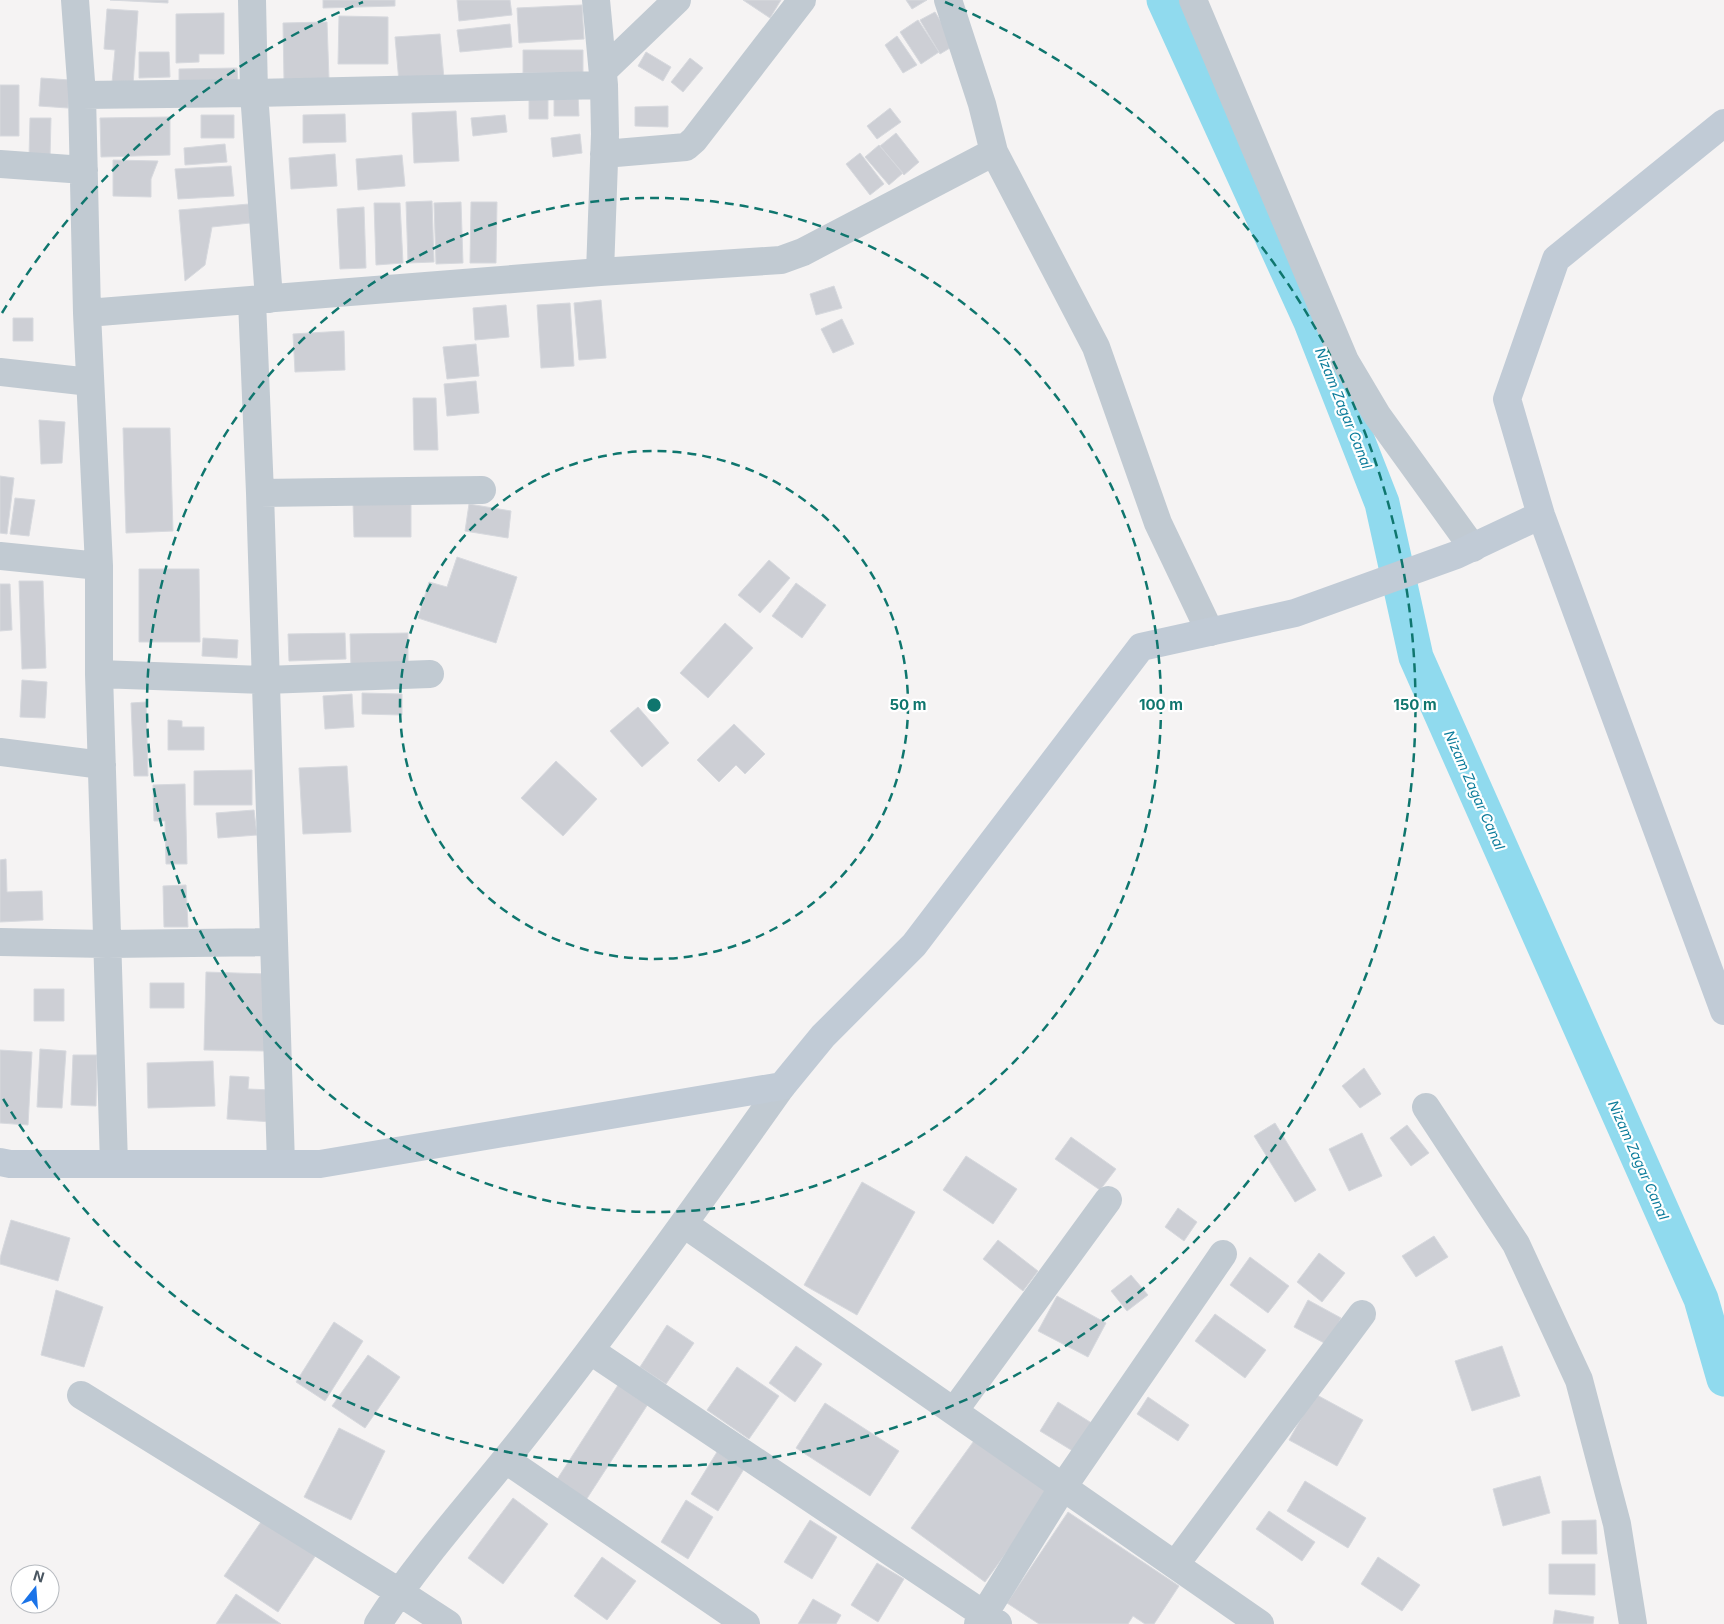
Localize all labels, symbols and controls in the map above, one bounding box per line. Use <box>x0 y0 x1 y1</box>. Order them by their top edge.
water label: Nizam Zagar Canal <box>1312 345 1376 472</box>
text: 50 m <box>890 695 926 714</box>
text: 100 m <box>1139 695 1183 714</box>
text: 150 m <box>1393 695 1437 714</box>
centre of rings <box>645 696 663 714</box>
water label: Nizam Zagar Canal <box>1441 728 1509 853</box>
water label: Nizam Zagar Canal <box>1605 1098 1673 1223</box>
north arrow <box>10 1564 60 1614</box>
text: N <box>31 1566 47 1586</box>

